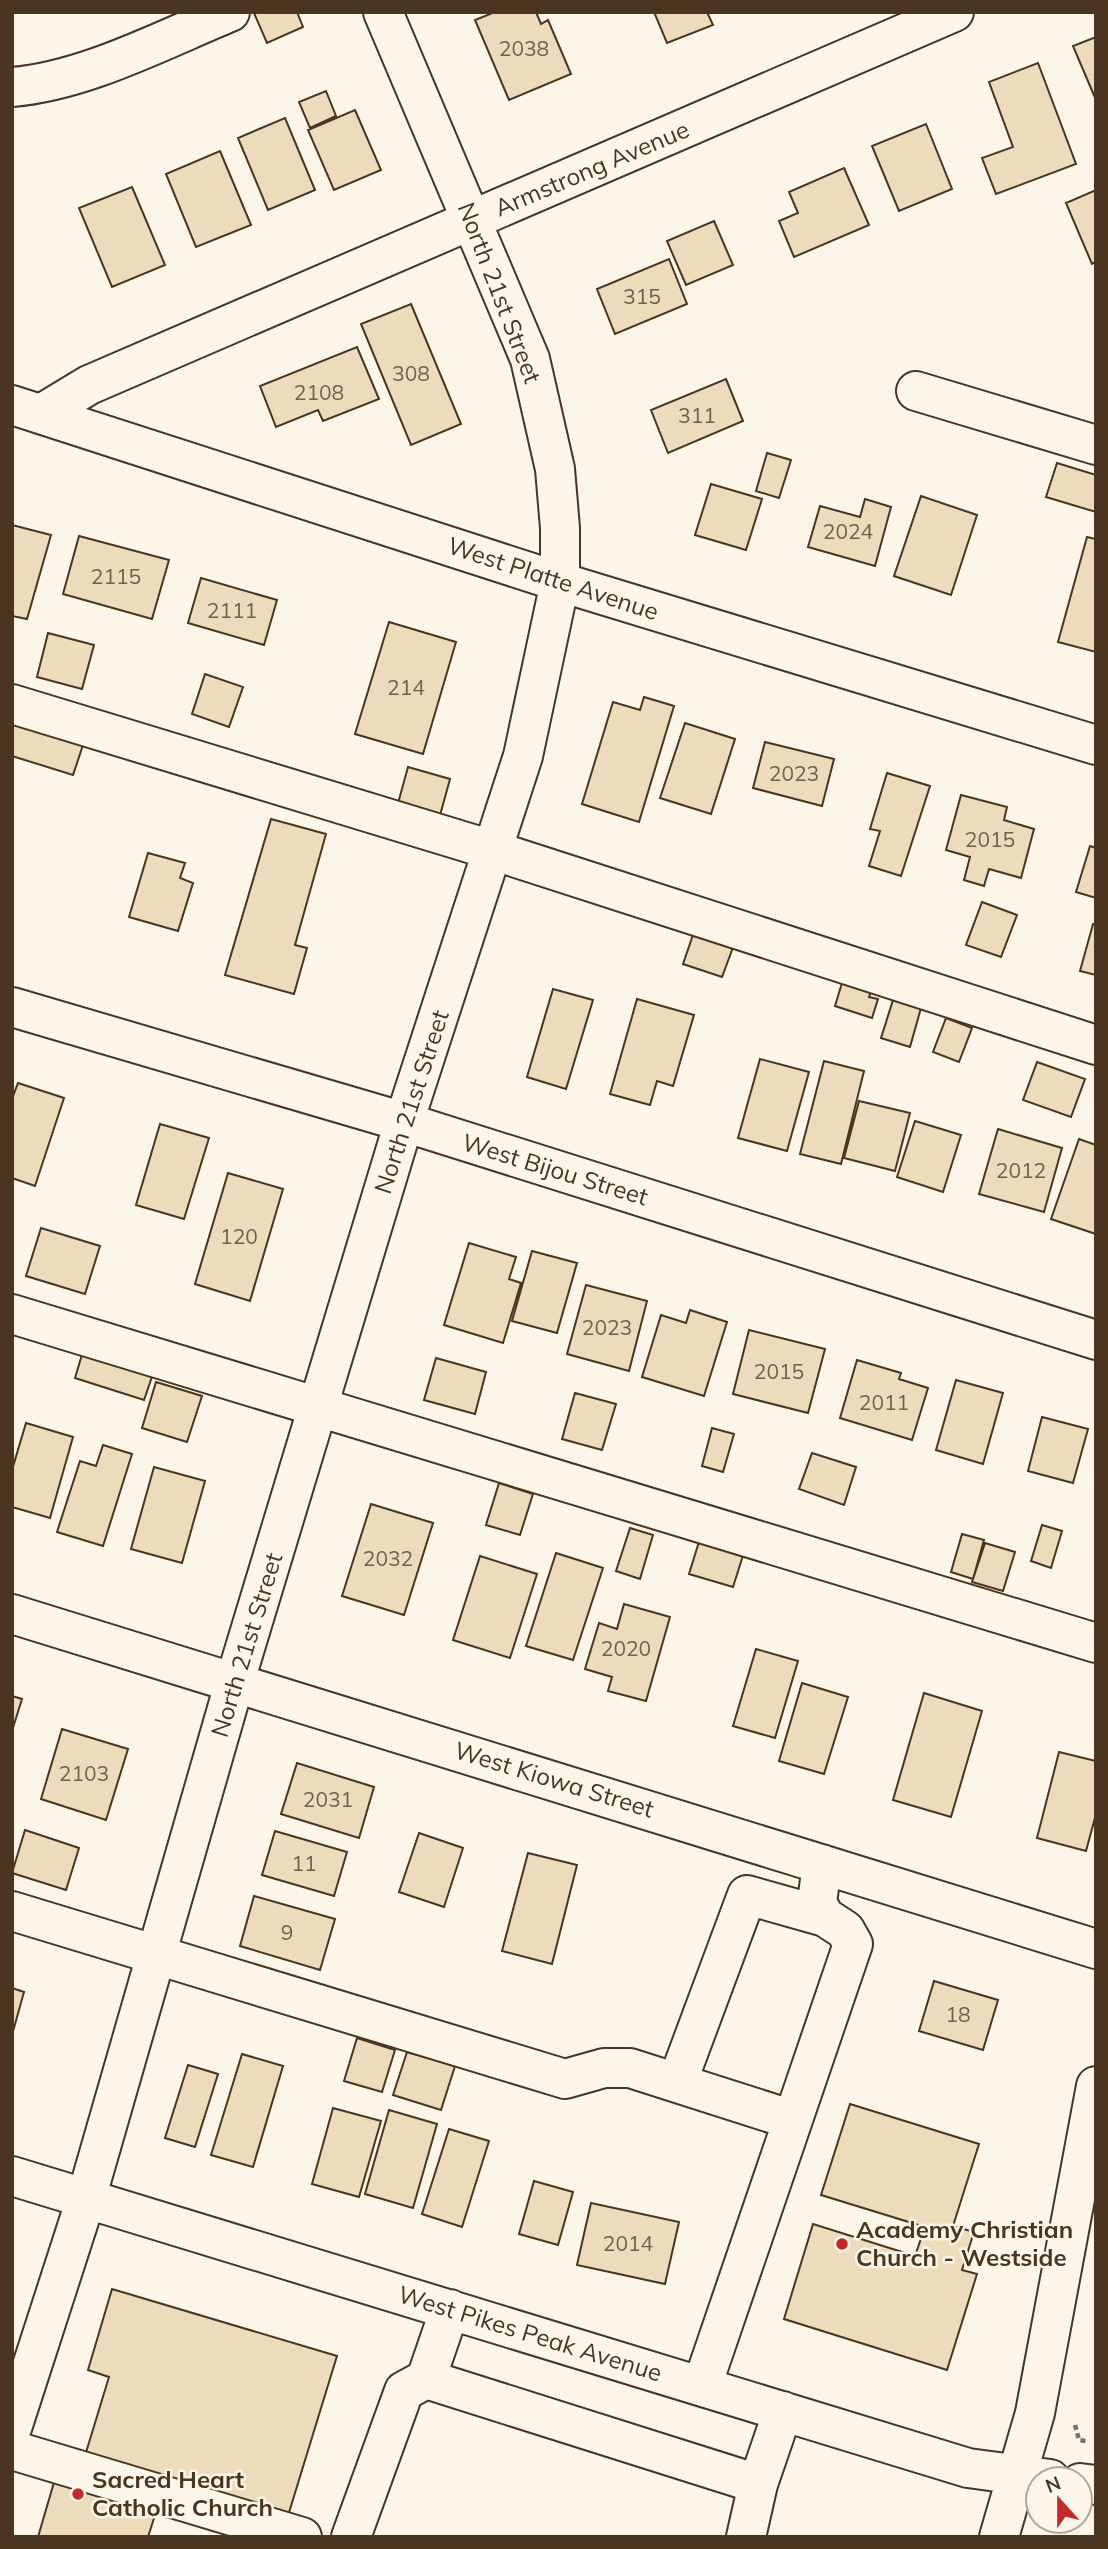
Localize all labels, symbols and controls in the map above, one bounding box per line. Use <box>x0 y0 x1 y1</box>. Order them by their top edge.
house number: 2038 <box>499 35 549 61</box>
street label: Armstrong Avenue <box>490 114 693 223</box>
street label: North 21st Street <box>452 198 548 387</box>
house number: 315 <box>623 283 661 309</box>
house number: 308 <box>392 360 430 386</box>
house number: 2108 <box>294 379 344 405</box>
house number: 311 <box>678 402 716 428</box>
house number: 2024 <box>823 518 874 544</box>
street label: West Platte Avenue <box>444 530 662 626</box>
house number: 2115 <box>91 563 141 589</box>
house number: 2111 <box>207 597 257 623</box>
house number: 214 <box>387 674 425 700</box>
house number: 2023 <box>769 760 819 786</box>
house number: 2015 <box>965 826 1015 852</box>
street label: North 21st Street <box>367 1006 455 1197</box>
street label: West Bijou Street <box>459 1127 652 1212</box>
house number: 2012 <box>996 1157 1046 1183</box>
house number: 120 <box>220 1223 258 1249</box>
house number: 2023 <box>582 1314 632 1340</box>
house number: 2015 <box>754 1358 804 1384</box>
house number: 2011 <box>859 1389 909 1415</box>
house number: 2032 <box>363 1545 413 1571</box>
street label: North 21st Street <box>204 1549 288 1741</box>
house number: 2020 <box>601 1635 651 1661</box>
street label: West Kiowa Street <box>451 1734 658 1824</box>
house number: 2103 <box>59 1760 109 1786</box>
house number: 2031 <box>303 1786 353 1812</box>
house number: 11 <box>291 1850 317 1876</box>
house number: 9 <box>281 1919 293 1945</box>
house number: 18 <box>945 2001 971 2027</box>
place label: Academy Christian Church - Westside <box>856 2214 1073 2272</box>
house number: 2014 <box>603 2230 654 2256</box>
marker: Academy Christian Church - Westside <box>834 2236 850 2252</box>
street label: West Pikes Peak Avenue <box>395 2279 666 2387</box>
place label: Sacred Heart Catholic Church <box>92 2464 273 2522</box>
north arrow <box>1024 2465 1094 2535</box>
text: N <box>1042 2470 1064 2498</box>
marker: Sacred Heart Catholic Church <box>70 2486 86 2502</box>

